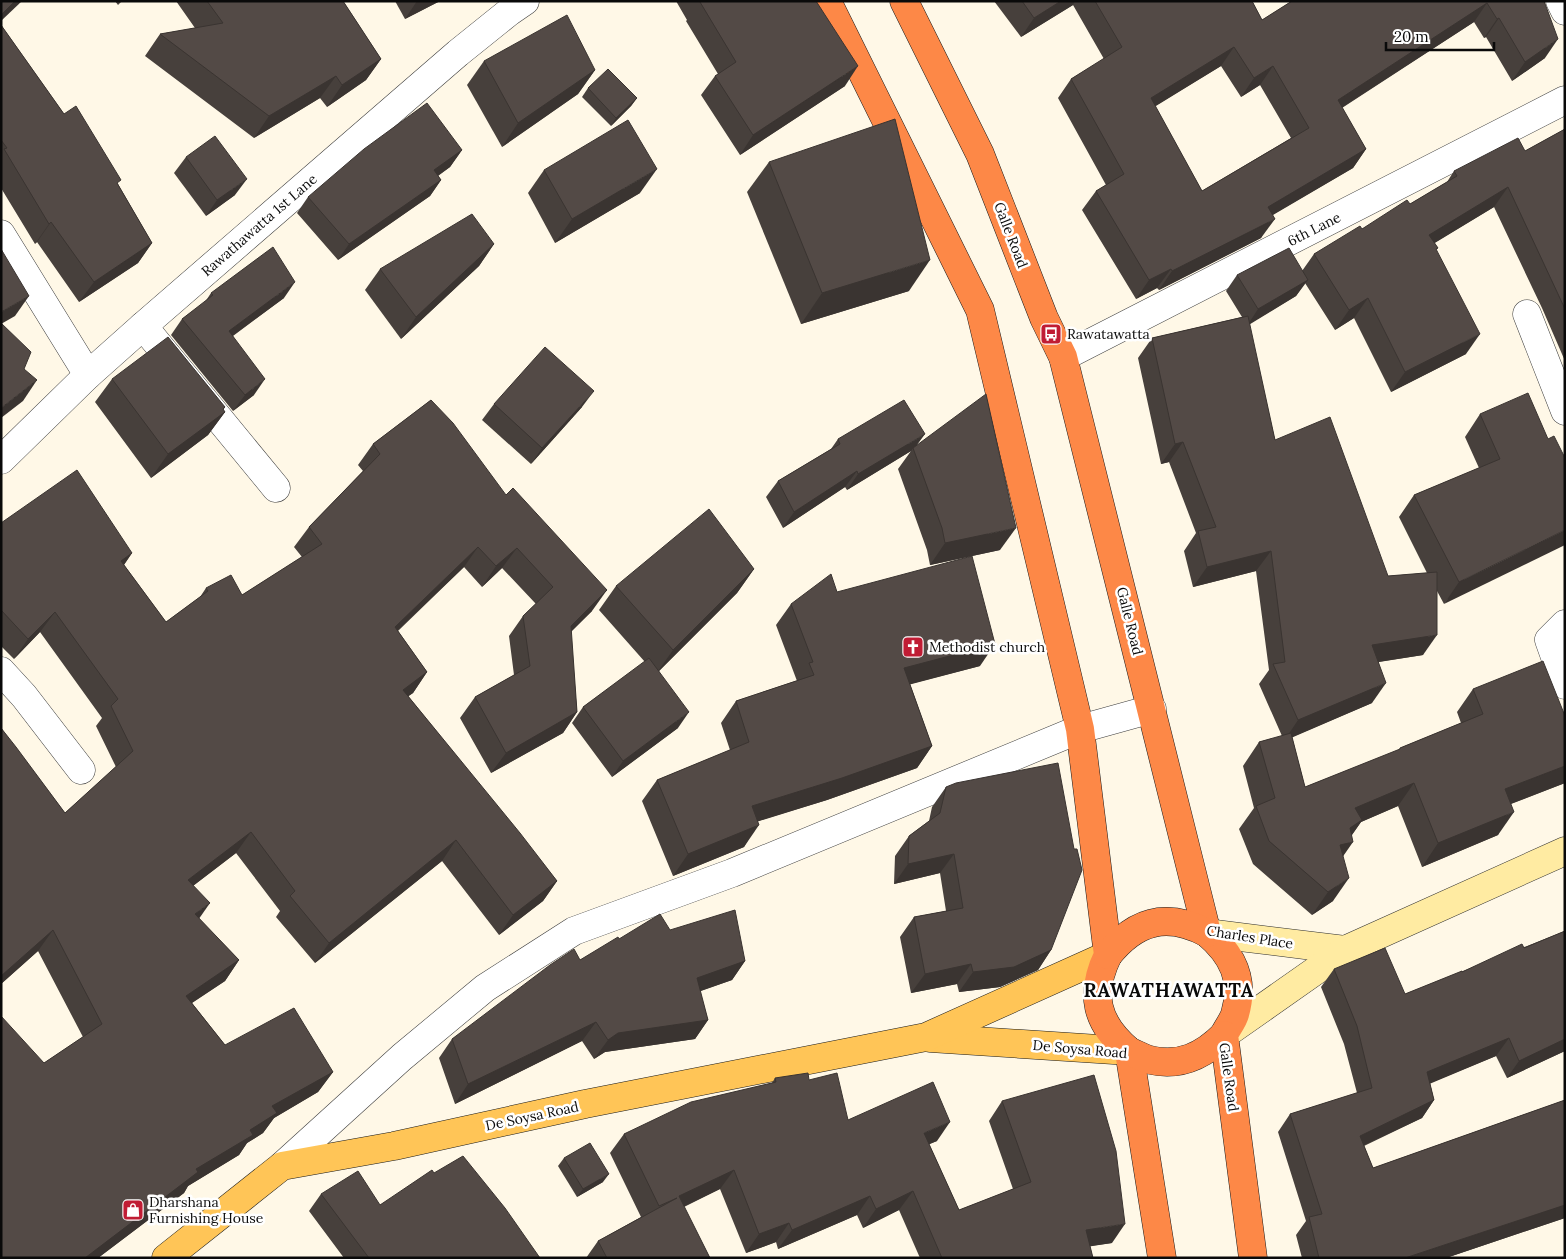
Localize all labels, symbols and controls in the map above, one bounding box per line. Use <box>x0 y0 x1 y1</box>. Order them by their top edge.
scale bar <box>1386 20 1494 52</box>
text: 20 m <box>1394 27 1429 46</box>
street label: Rawathawatta 1st Lane <box>198 170 321 280</box>
street label: Galle Road <box>990 199 1032 271</box>
street label: 6th Lane <box>1284 208 1344 250</box>
bus stop icon: Rawatawatta <box>1039 322 1063 346</box>
place label: Rawatawatta <box>1067 325 1150 343</box>
street label: Galle Road <box>1113 585 1147 657</box>
church icon: Methodist church <box>901 635 925 659</box>
place label: Methodist church <box>929 638 1045 656</box>
street label: Charles Place <box>1205 921 1295 953</box>
district label: RAWATHAWATTA <box>1083 978 1255 1002</box>
street label: De Soysa Road <box>1032 1036 1128 1062</box>
street label: Galle Road <box>1215 1041 1243 1113</box>
street label: De Soysa Road <box>484 1097 580 1135</box>
place label: Dharshana Furnishing House <box>149 1193 264 1227</box>
shop icon: Dharshana Furnishing House <box>121 1198 145 1222</box>

